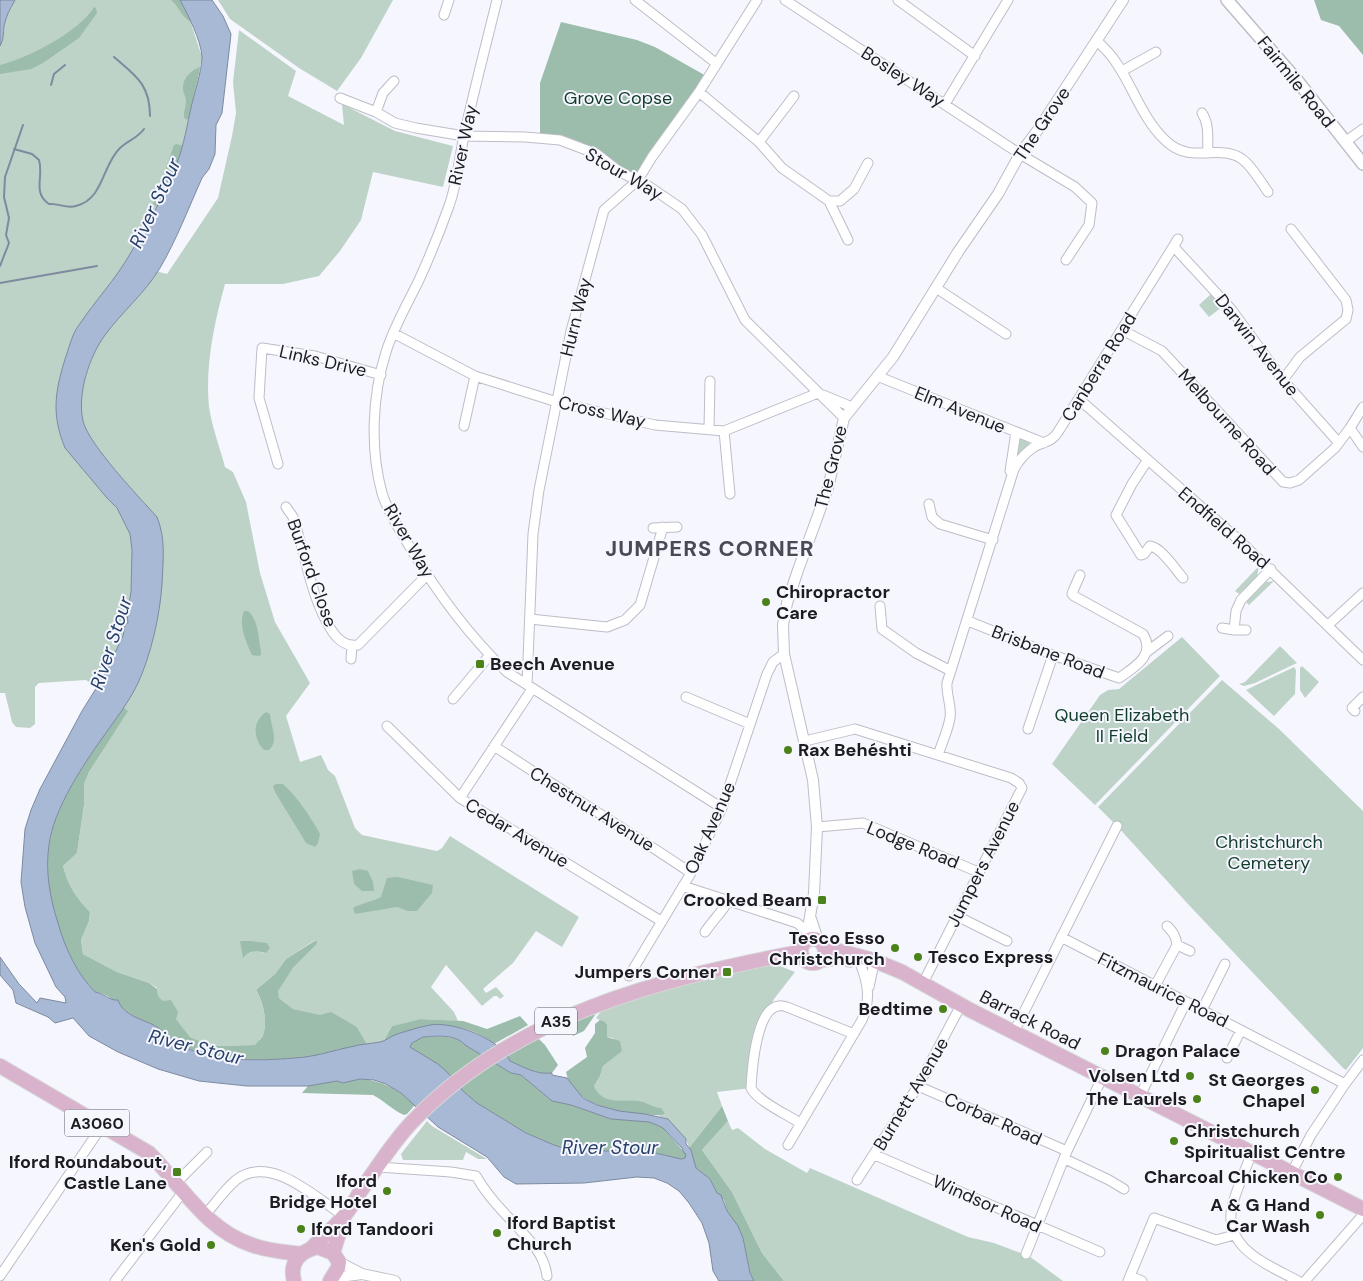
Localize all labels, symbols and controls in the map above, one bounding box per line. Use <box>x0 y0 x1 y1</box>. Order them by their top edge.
street label: Fairmile Road <box>1252 31 1340 133</box>
street label: Bosley Way <box>856 41 950 113</box>
street label: The Grove <box>1008 82 1076 166</box>
park label: Grove Copse <box>564 86 672 110</box>
street label: River Way <box>443 103 483 187</box>
street label: Stour Way <box>581 142 667 206</box>
water label: River Stour <box>123 153 187 252</box>
street label: Hurn Way <box>555 275 597 359</box>
street label: Darwin Avenue <box>1210 289 1304 401</box>
street label: Canberra Road <box>1056 308 1142 426</box>
street label: Links Drive <box>277 339 369 383</box>
street label: Melbourne Road <box>1173 364 1281 480</box>
street label: Elm Avenue <box>911 381 1009 439</box>
street label: Cross Way <box>556 390 648 434</box>
street label: The Grove <box>809 423 853 511</box>
street label: Endfield Road <box>1173 482 1275 574</box>
street label: River Way <box>378 500 440 582</box>
street label: Burford Close <box>281 516 343 630</box>
district label: JUMPERS CORNER <box>605 534 815 563</box>
place label: Chiropractor Care <box>776 580 890 625</box>
water label: River Stour <box>84 592 138 693</box>
marker: Chiropractor Care <box>760 596 772 608</box>
street label: Brisbane Road <box>988 619 1108 685</box>
place label: Beech Avenue <box>490 652 615 676</box>
marker: Beech Avenue <box>474 658 486 670</box>
park label: Queen Elizabeth II Field <box>1055 703 1189 748</box>
place label: Rax Behéshti <box>798 738 912 762</box>
marker: Rax Behéshti <box>782 744 794 756</box>
street label: Chestnut Avenue <box>525 761 659 857</box>
street label: Oak Avenue <box>679 778 741 878</box>
street label: Cedar Avenue <box>461 793 573 873</box>
street label: Jumpers Avenue <box>941 797 1025 931</box>
street label: Lodge Road <box>863 816 963 874</box>
park label: Christchurch Cemetery <box>1215 830 1323 875</box>
place label: Crooked Beam <box>683 888 812 912</box>
marker: Crooked Beam <box>816 894 828 906</box>
place label: Tesco Esso Christchurch <box>769 926 885 971</box>
marker: Tesco Esso Christchurch <box>889 942 901 954</box>
place label: Tesco Express <box>928 945 1053 969</box>
street label: Fitzmaurice Road <box>1094 947 1232 1033</box>
marker: Tesco Express <box>912 951 924 963</box>
place label: Jumpers Corner <box>575 960 717 984</box>
marker: Jumpers Corner <box>721 966 733 978</box>
street label: Barrack Road <box>976 984 1084 1056</box>
place label: Bedtime <box>858 997 933 1021</box>
marker: Bedtime <box>937 1003 949 1015</box>
road number: A35 <box>535 1008 577 1034</box>
water label: River Stour <box>146 1023 247 1071</box>
street label: Burnett Avenue <box>868 1033 954 1155</box>
place label: Dragon Palace <box>1115 1039 1241 1063</box>
marker: Dragon Palace <box>1099 1045 1111 1057</box>
place label: Volsen Ltd <box>1088 1064 1180 1088</box>
place label: St Georges Chapel <box>1208 1068 1305 1113</box>
marker: Volsen Ltd <box>1184 1070 1196 1082</box>
marker: St Georges Chapel <box>1309 1084 1321 1096</box>
street label: Corbar Road <box>940 1087 1046 1151</box>
place label: The Laurels <box>1086 1087 1187 1111</box>
marker: The Laurels <box>1191 1093 1203 1105</box>
road number: A3060 <box>64 1110 130 1136</box>
place label: Christchurch Spiritualist Centre <box>1184 1119 1346 1164</box>
water label: River Stour <box>562 1135 659 1160</box>
marker: Christchurch Spiritualist Centre <box>1168 1135 1180 1147</box>
place label: Iford Roundabout, Castle Lane <box>9 1150 167 1195</box>
place label: Charcoal Chicken Co <box>1144 1165 1328 1189</box>
marker: Iford Roundabout, Castle Lane <box>171 1166 183 1178</box>
place label: Iford Bridge Hotel <box>269 1169 377 1214</box>
street label: Windsor Road <box>929 1169 1045 1239</box>
marker: Charcoal Chicken Co <box>1332 1171 1344 1183</box>
marker: Iford Bridge Hotel <box>381 1185 393 1197</box>
place label: A & G Hand Car Wash <box>1210 1193 1310 1238</box>
marker: A & G Hand Car Wash <box>1314 1209 1326 1221</box>
place label: Iford Baptist Church <box>507 1211 616 1256</box>
place label: Iford Tandoori <box>311 1217 433 1241</box>
marker: Iford Tandoori <box>295 1223 307 1235</box>
marker: Iford Baptist Church <box>491 1227 503 1239</box>
place label: Ken's Gold <box>110 1233 201 1257</box>
marker: Ken's Gold <box>205 1239 217 1251</box>

